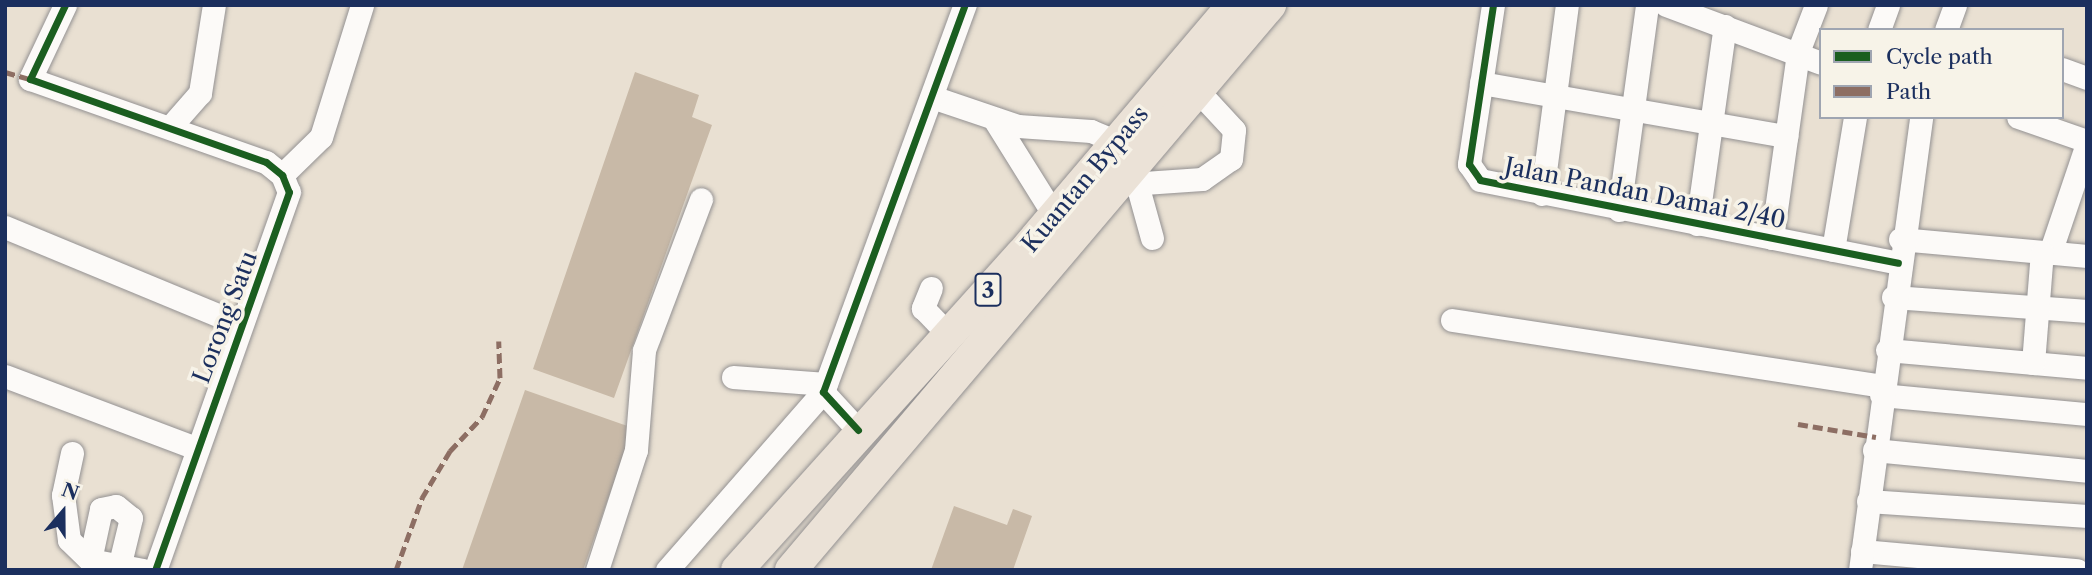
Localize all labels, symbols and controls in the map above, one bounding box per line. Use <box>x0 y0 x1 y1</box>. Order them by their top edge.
legend <box>1819 28 2064 119</box>
text: Cycle path <box>1886 44 1993 69</box>
text: Path <box>1886 79 1931 104</box>
street label: Kuantan Bypass <box>1016 100 1154 258</box>
street label: Jalan Pandan Damai 2/40 <box>1502 152 1788 234</box>
street label: Lorong Satu <box>187 247 263 387</box>
road number: 3 <box>974 270 1002 310</box>
north arrow <box>28 477 98 547</box>
text: N <box>59 478 82 505</box>

